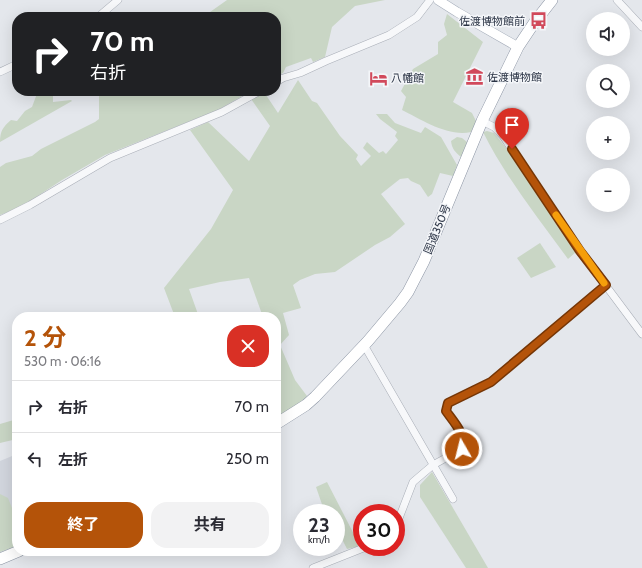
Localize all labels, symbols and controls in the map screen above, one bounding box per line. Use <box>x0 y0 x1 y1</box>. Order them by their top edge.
bus stop icon: 佐渡博物館前 <box>528 11 548 31</box>
map controls <box>586 12 630 212</box>
button: sound <box>586 12 630 56</box>
place label: 佐渡博物館前 <box>459 14 525 28</box>
text: 70 m <box>90 24 154 58</box>
icon: right <box>24 28 76 80</box>
text: 右折 <box>90 62 126 84</box>
button: search <box>586 64 630 108</box>
museum icon: 佐渡博物館 <box>464 67 484 87</box>
hotel icon: 八幡館 <box>368 68 388 88</box>
place label: 佐渡博物館 <box>487 70 542 84</box>
place label: 八幡館 <box>391 71 424 85</box>
pin <box>495 108 529 149</box>
icon: arrive <box>501 114 523 136</box>
button: + <box>586 116 630 160</box>
button: − <box>586 168 630 212</box>
street label: 国道350号 <box>421 202 453 256</box>
text: 2 分 <box>24 323 66 352</box>
button: close <box>227 325 269 367</box>
text: 530 m · 06:16 <box>24 353 101 369</box>
icon: right <box>24 396 46 418</box>
text: 70 m <box>235 398 269 416</box>
text: 右折 <box>58 399 88 417</box>
position arrow <box>441 428 483 470</box>
icon: left <box>24 448 46 470</box>
text: 250 m <box>226 450 269 468</box>
text: 左折 <box>58 451 88 469</box>
button: 終了 <box>24 502 143 548</box>
button: 共有 <box>151 502 269 548</box>
speed limit sign: 30 <box>353 504 405 556</box>
text: 23 <box>308 513 330 537</box>
text: km/h <box>308 533 330 546</box>

